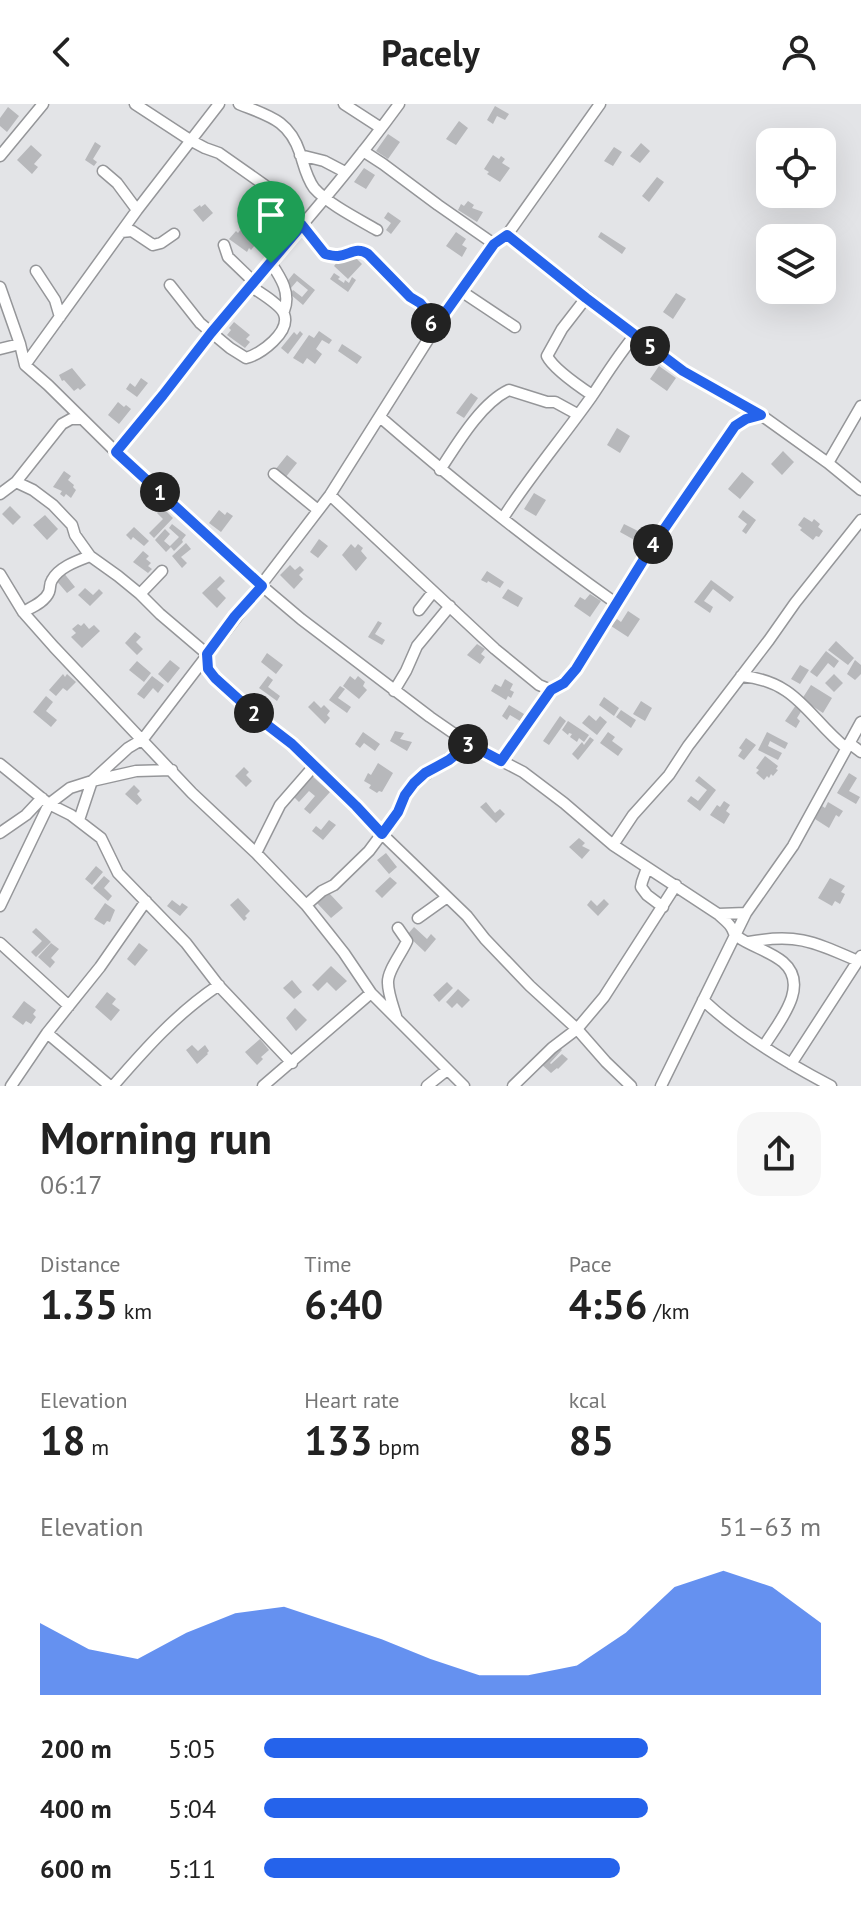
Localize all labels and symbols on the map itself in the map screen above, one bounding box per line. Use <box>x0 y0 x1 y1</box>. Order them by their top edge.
pin <box>237 181 305 263</box>
pin: 6 <box>411 303 451 343</box>
pin: 5 <box>630 326 670 366</box>
pin: 1 <box>140 472 180 512</box>
pin: 4 <box>633 524 673 564</box>
pin: 2 <box>234 693 274 733</box>
pin: 3 <box>448 724 488 764</box>

